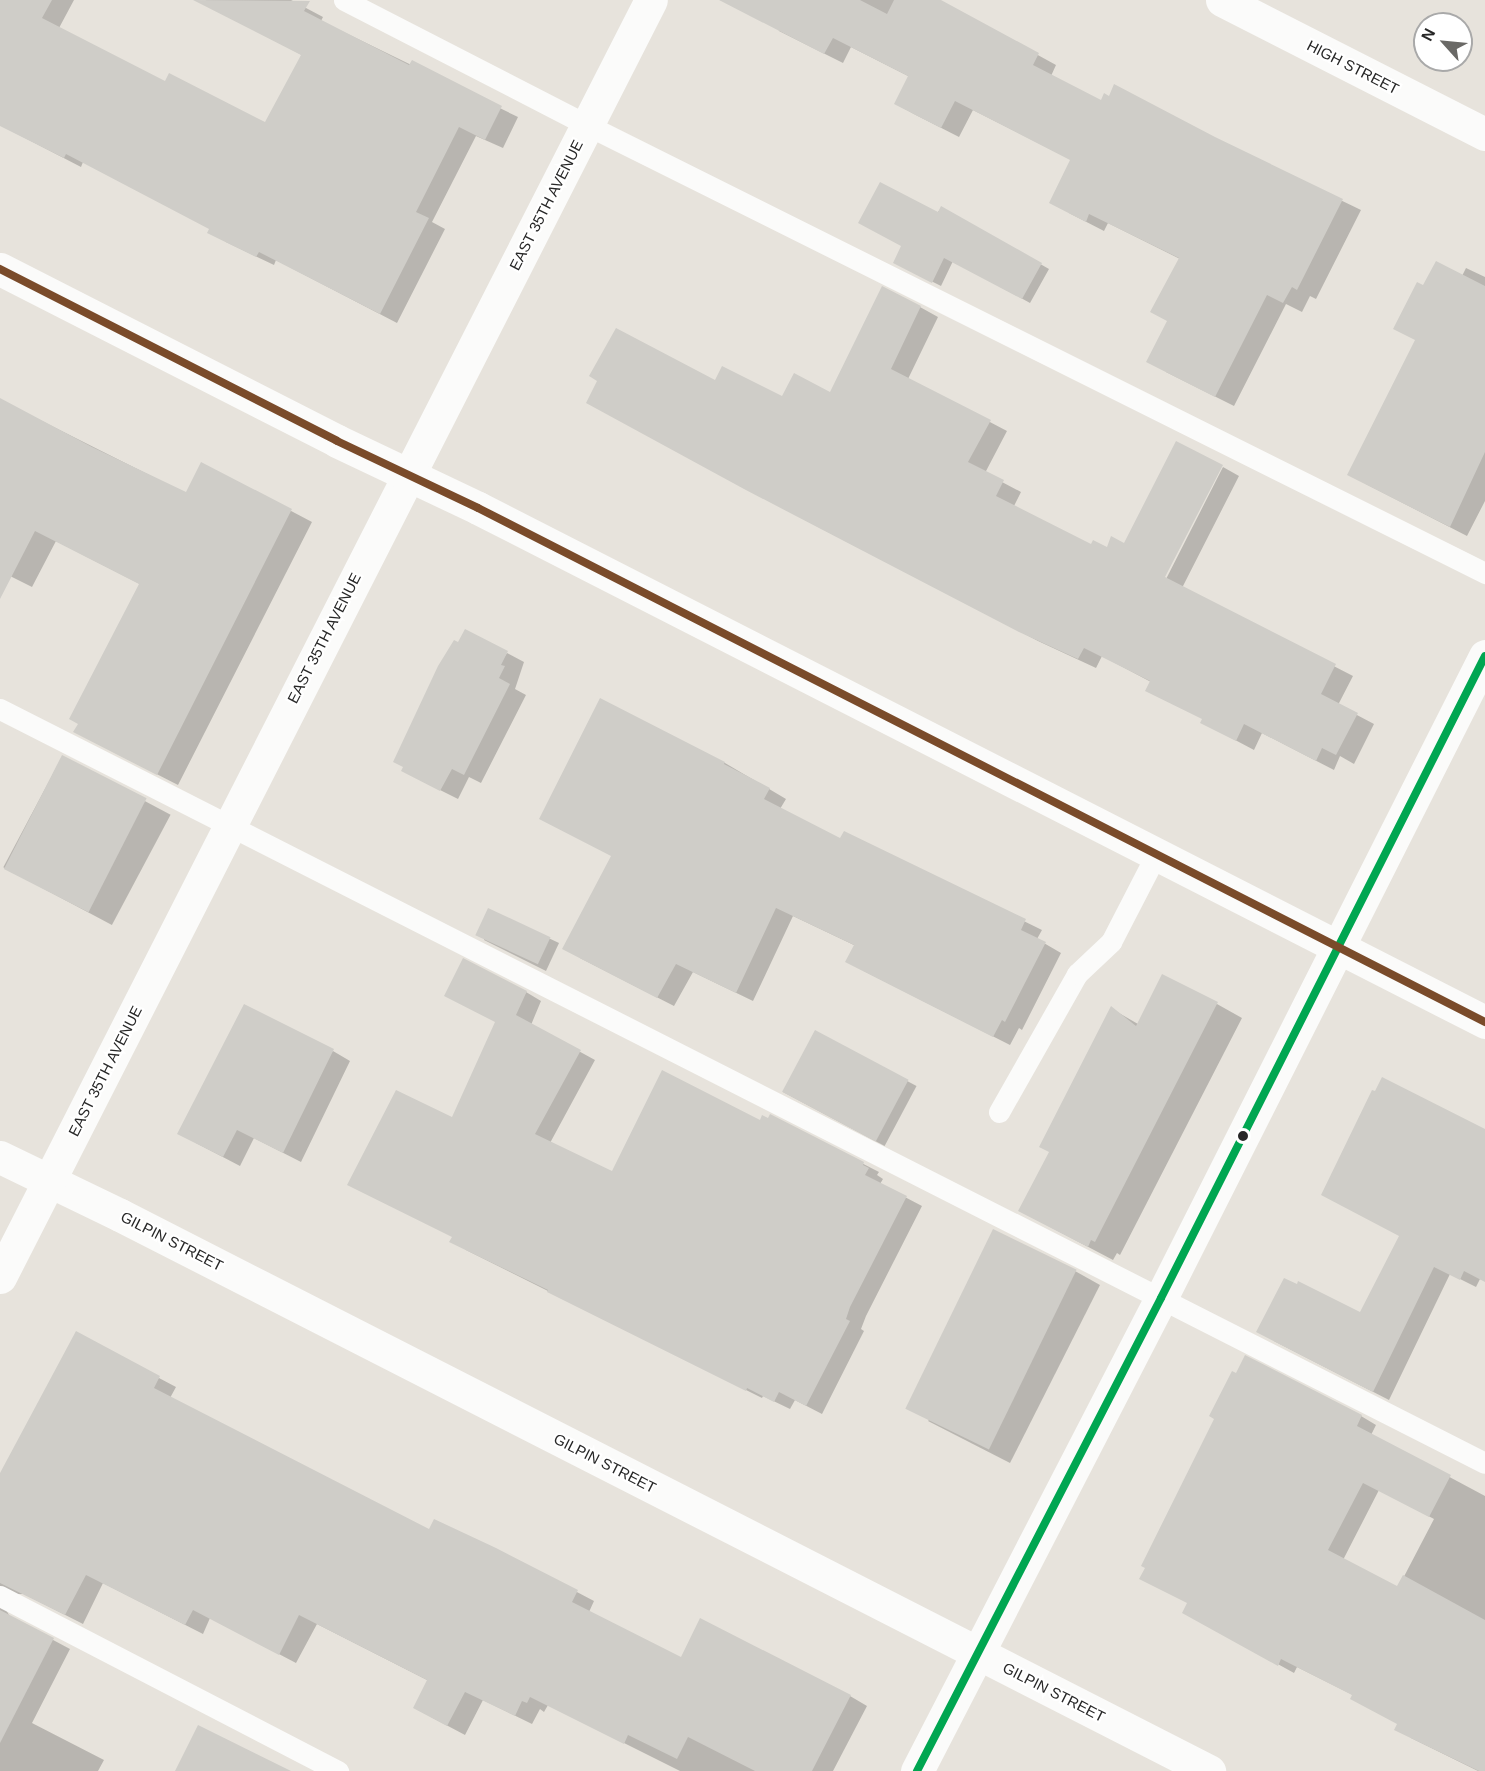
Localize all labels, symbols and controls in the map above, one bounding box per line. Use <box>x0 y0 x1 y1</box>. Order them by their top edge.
north arrow <box>1413 12 1473 72</box>
text: N <box>1418 25 1438 44</box>
street label: HIGH STREET <box>1304 36 1402 98</box>
street label: EAST 35TH AVENUE <box>505 136 587 274</box>
street label: EAST 35TH AVENUE <box>283 569 365 707</box>
street label: EAST 35TH AVENUE <box>64 1002 146 1140</box>
unlabelled marker <box>1237 1130 1249 1142</box>
street label: GILPIN STREET <box>118 1207 226 1275</box>
street label: GILPIN STREET <box>551 1429 659 1497</box>
street label: GILPIN STREET <box>1000 1658 1108 1726</box>

